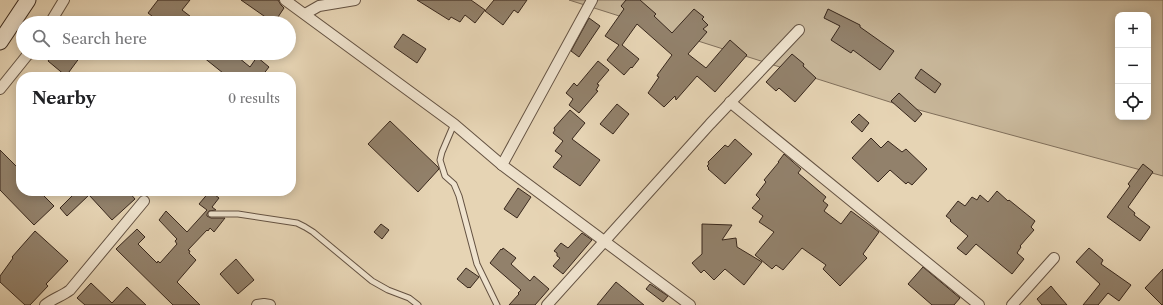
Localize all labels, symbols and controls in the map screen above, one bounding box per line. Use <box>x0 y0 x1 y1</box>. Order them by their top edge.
map controls <box>1115 12 1151 120</box>
button: + <box>1115 12 1151 48</box>
search box <box>16 16 296 60</box>
icon: search <box>30 27 52 49</box>
text: Search here <box>62 29 147 48</box>
button: − <box>1115 48 1151 84</box>
button: locate <box>1115 84 1151 120</box>
text: Nearby <box>32 88 96 108</box>
text: 0 results <box>228 90 280 106</box>

